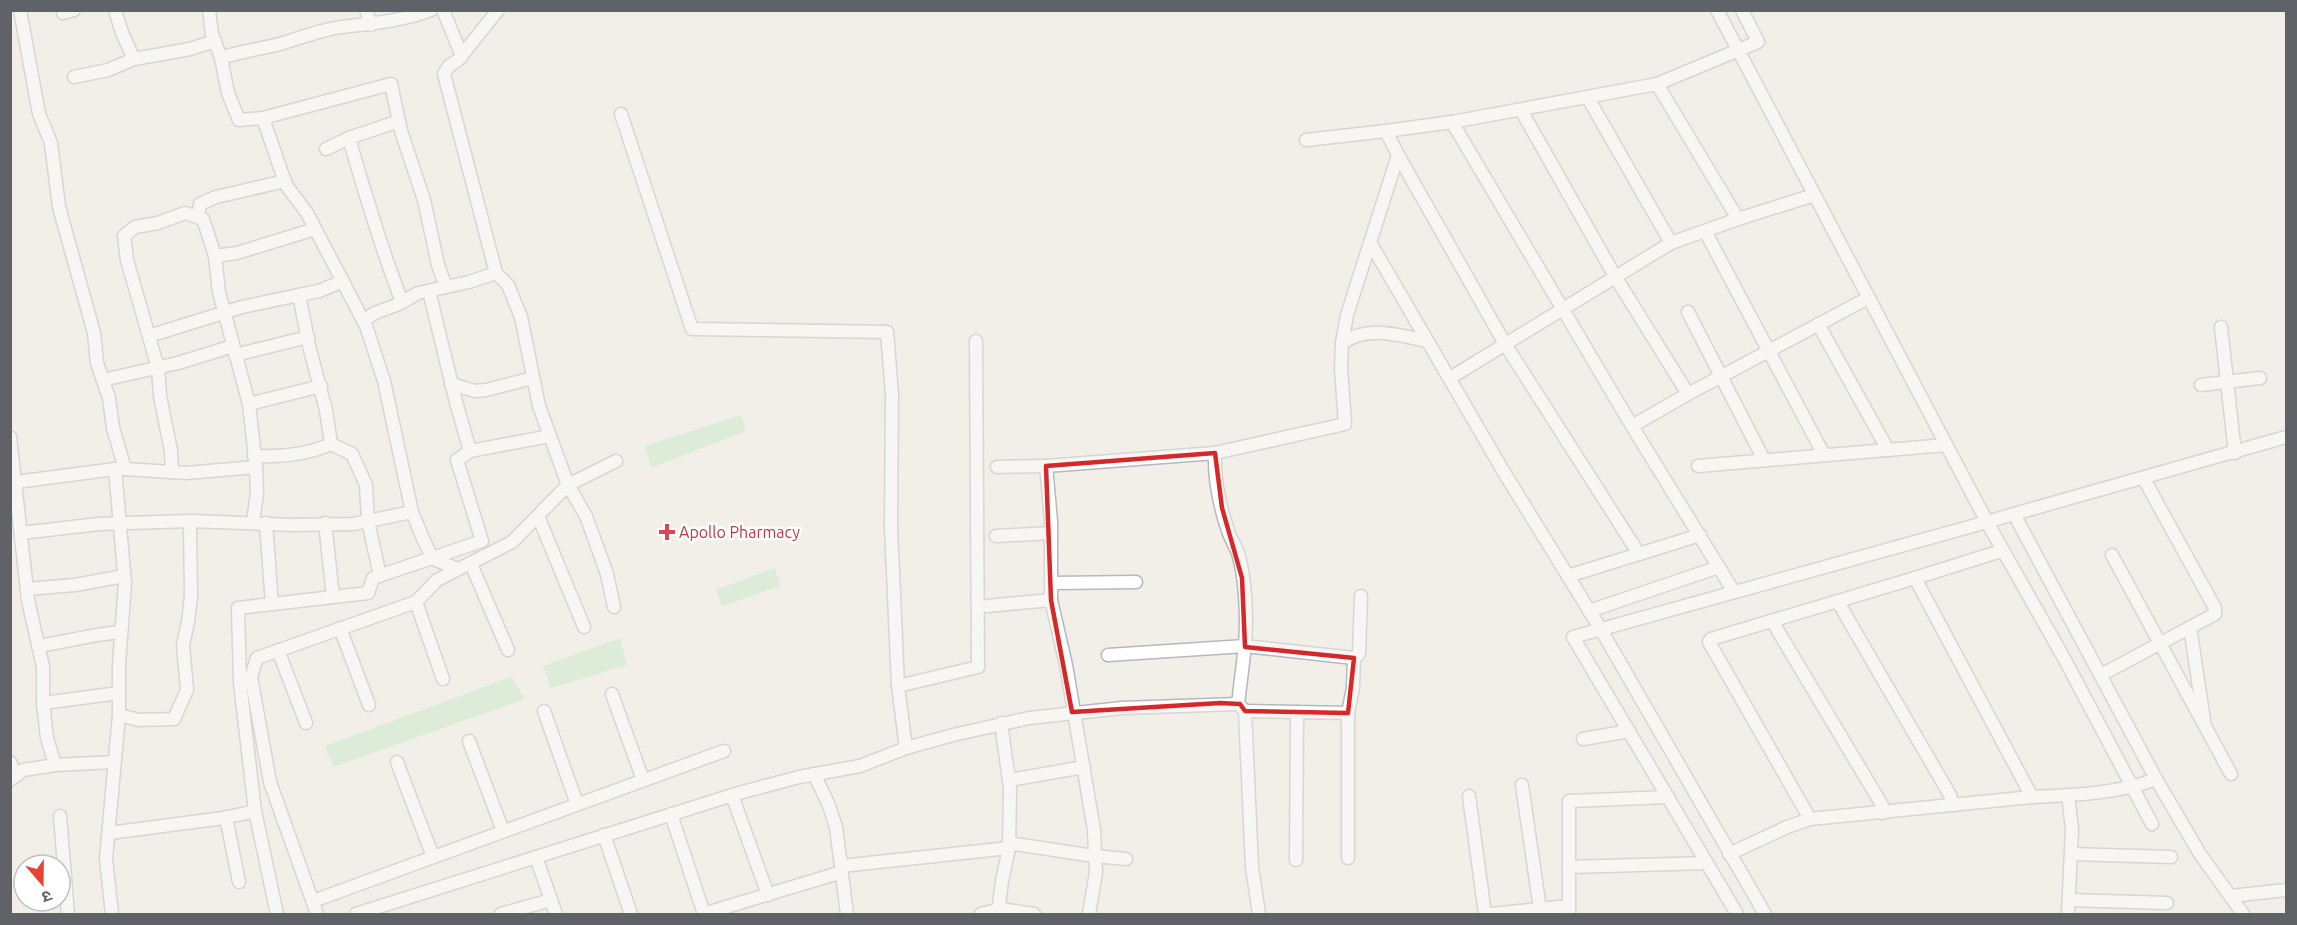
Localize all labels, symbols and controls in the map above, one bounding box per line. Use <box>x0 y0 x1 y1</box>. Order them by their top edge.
place label: Apollo Pharmacy <box>679 523 800 541</box>
marker: Apollo Pharmacy <box>660 525 674 539</box>
north arrow <box>12 853 72 913</box>
text: उ <box>39 887 55 907</box>

